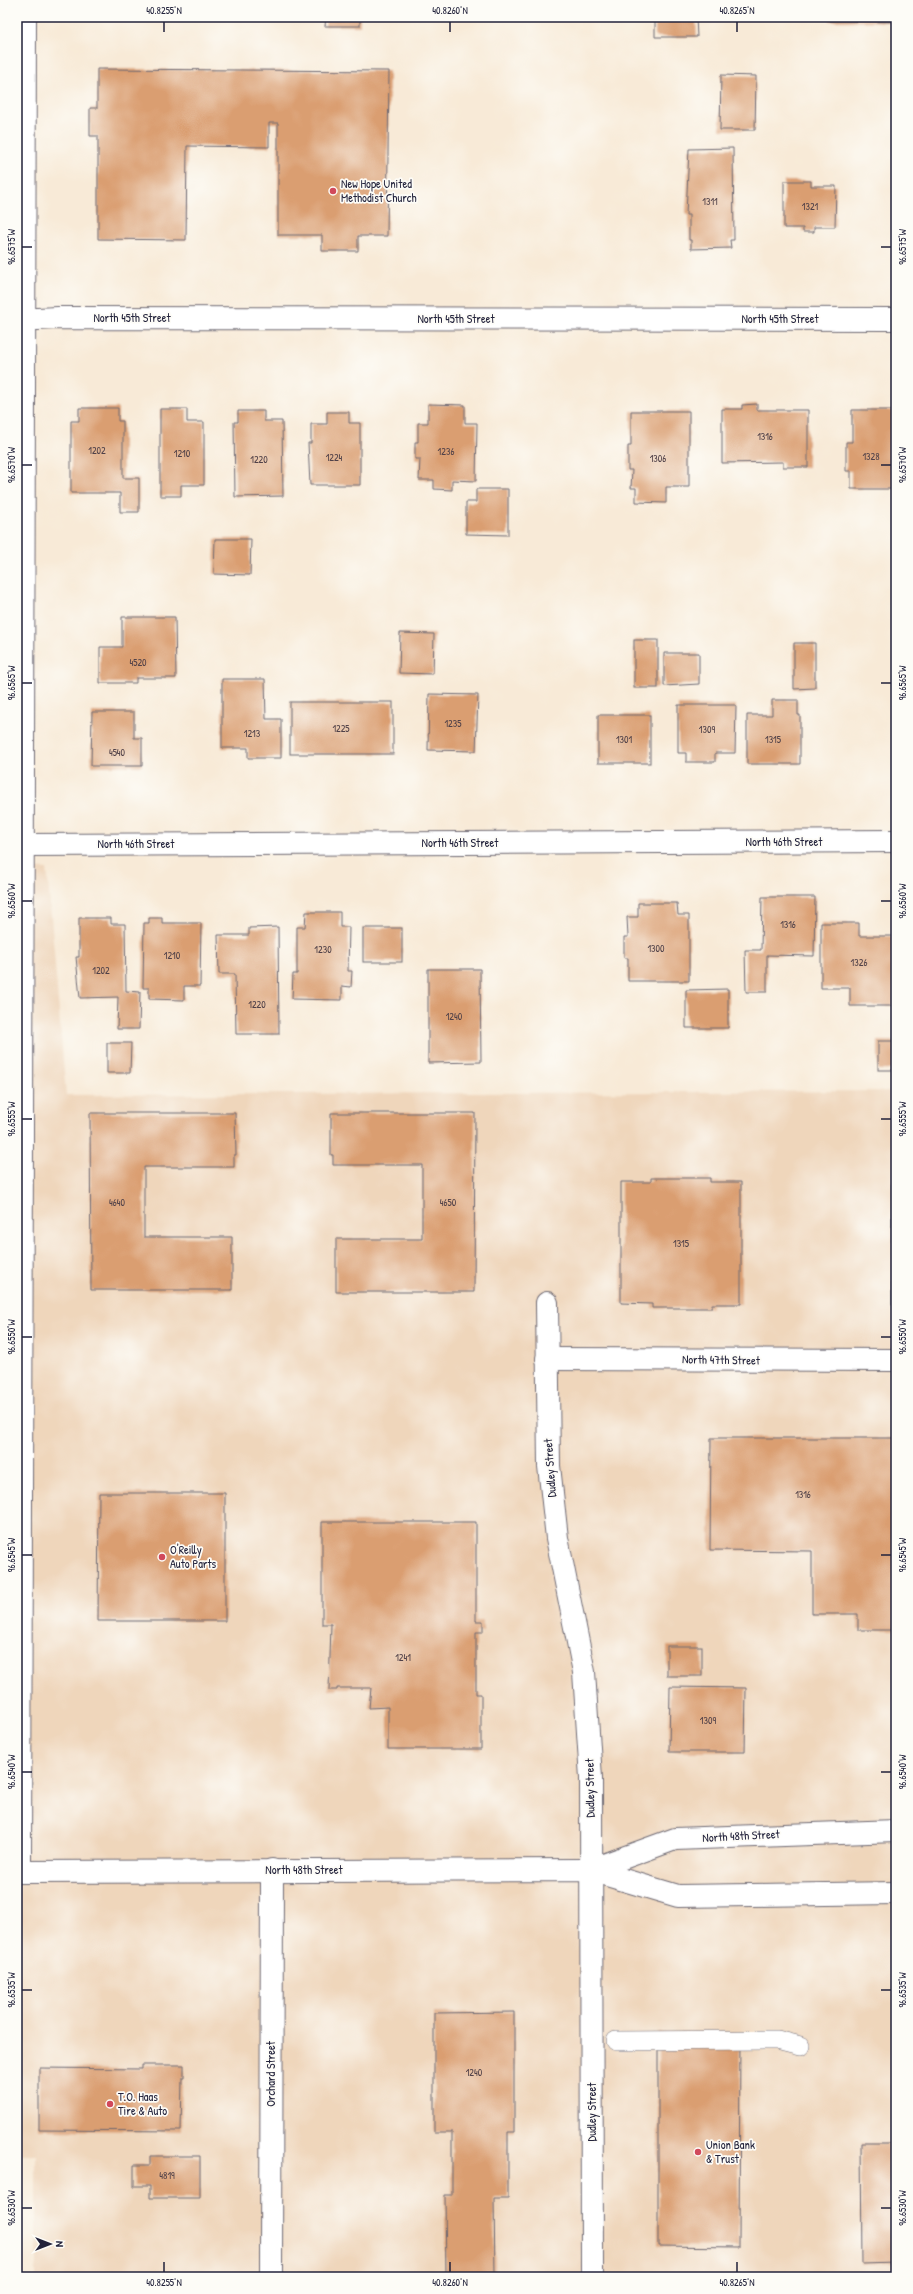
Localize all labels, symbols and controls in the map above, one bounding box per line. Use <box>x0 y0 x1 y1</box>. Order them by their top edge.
text: 40.8255°N <box>146 4 182 17</box>
text: 40.8260°N <box>432 4 468 17</box>
text: 40.8265°N <box>719 4 755 17</box>
place label: New Hope United Methodist Church <box>341 175 417 206</box>
marker: New Hope United Methodist Church <box>328 186 338 196</box>
house number: 1311 <box>702 195 718 208</box>
house number: 1321 <box>802 200 819 213</box>
text: 96.6575°W <box>5 228 18 265</box>
text: 96.6575°W <box>896 228 909 265</box>
street label: North 45th Street <box>93 309 171 326</box>
street label: North 45th Street <box>417 310 495 327</box>
street label: North 45th Street <box>741 310 819 327</box>
house number: 1316 <box>757 430 773 443</box>
house number: 1202 <box>88 444 106 457</box>
house number: 1236 <box>438 445 454 458</box>
text: 96.6570°W <box>5 446 18 483</box>
text: 96.6570°W <box>896 446 909 483</box>
house number: 1210 <box>174 447 191 460</box>
house number: 1328 <box>862 450 880 463</box>
house number: 1224 <box>326 451 343 464</box>
house number: 1306 <box>650 452 666 465</box>
house number: 1220 <box>250 453 268 466</box>
house number: 4520 <box>129 656 147 669</box>
text: 96.6565°W <box>5 665 18 700</box>
text: 96.6565°W <box>896 665 909 700</box>
house number: 1235 <box>444 717 462 730</box>
house number: 1225 <box>332 722 350 735</box>
house number: 1309 <box>699 723 715 736</box>
house number: 1213 <box>244 727 261 740</box>
house number: 1301 <box>616 733 632 746</box>
house number: 1315 <box>765 733 782 746</box>
house number: 4540 <box>109 746 126 759</box>
street label: North 46th Street <box>746 833 823 850</box>
street label: North 46th Street <box>422 834 499 851</box>
street label: North 46th Street <box>98 835 175 852</box>
text: 96.6560°W <box>5 883 18 918</box>
text: 96.6560°W <box>896 883 909 918</box>
house number: 1316 <box>780 918 796 931</box>
house number: 1300 <box>647 942 665 955</box>
house number: 1230 <box>314 943 332 956</box>
house number: 1210 <box>164 949 181 962</box>
house number: 1326 <box>851 956 867 969</box>
house number: 1202 <box>92 964 110 977</box>
house number: 1220 <box>248 998 266 1011</box>
house number: 1240 <box>446 1010 463 1023</box>
text: 96.6555°W <box>5 1101 18 1136</box>
text: 96.6555°W <box>896 1101 909 1136</box>
house number: 4640 <box>109 1196 125 1209</box>
house number: 4650 <box>440 1196 457 1209</box>
house number: 1315 <box>673 1237 690 1250</box>
text: 96.6550°W <box>5 1319 18 1355</box>
text: 96.6550°W <box>896 1319 909 1355</box>
street label: North 47th Street <box>682 1350 761 1369</box>
street label: Dudley Street <box>539 1437 560 1498</box>
house number: 1316 <box>795 1488 811 1501</box>
text: 96.6545°W <box>5 1537 18 1572</box>
text: 96.6545°W <box>896 1537 909 1572</box>
place label: O'Reilly Auto Parts <box>170 1541 217 1572</box>
marker: O'Reilly Auto Parts <box>157 1552 167 1562</box>
house number: 1241 <box>395 1651 411 1664</box>
house number: 1309 <box>700 1714 716 1727</box>
text: 96.6540°W <box>5 1754 18 1789</box>
text: 96.6540°W <box>896 1754 909 1789</box>
street label: Dudley Street <box>580 1758 599 1818</box>
street label: North 48th Street <box>702 1825 781 1846</box>
street label: North 48th Street <box>265 1861 344 1878</box>
text: 96.6535°W <box>5 1972 18 2008</box>
text: 96.6535°W <box>896 1972 909 2008</box>
street label: Orchard Street <box>262 2040 279 2107</box>
house number: 1240 <box>466 2066 483 2079</box>
street label: Dudley Street <box>583 2082 600 2141</box>
place label: T.O. Haas Tire & Auto <box>118 2088 167 2119</box>
marker: T.O. Haas Tire & Auto <box>105 2099 115 2109</box>
place label: Union Bank & Trust <box>706 2136 755 2167</box>
marker: Union Bank & Trust <box>693 2147 703 2157</box>
house number: 4819 <box>159 2169 175 2182</box>
text: 96.6530°W <box>5 2189 18 2226</box>
text: 96.6530°W <box>896 2189 909 2226</box>
north arrow <box>30 2224 70 2264</box>
text: N <box>53 2241 67 2247</box>
text: 40.8255°N <box>146 2276 182 2289</box>
text: 40.8260°N <box>432 2276 468 2289</box>
text: 40.8265°N <box>719 2276 755 2289</box>

